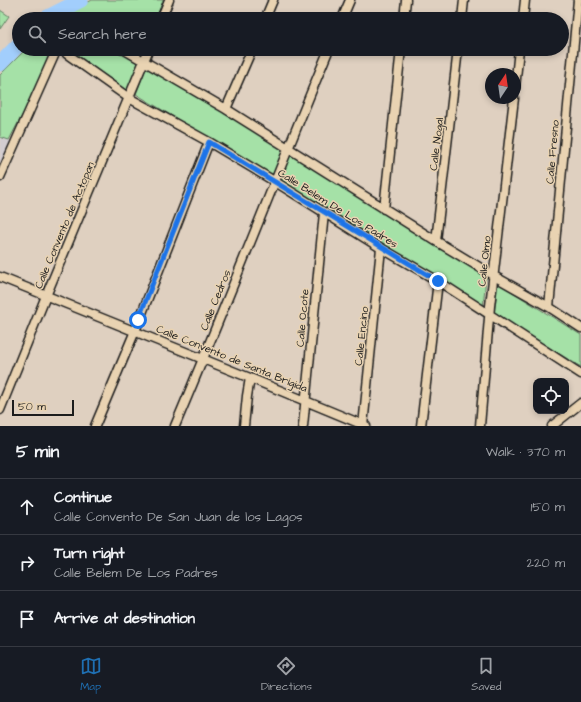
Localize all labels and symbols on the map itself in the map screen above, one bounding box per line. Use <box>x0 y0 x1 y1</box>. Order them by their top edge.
north arrow <box>485 68 521 104</box>
street label: Calle Nogal <box>426 116 448 172</box>
street label: Calle Fresno <box>542 119 563 185</box>
street label: Calle Convento de Actopan <box>31 159 98 291</box>
street label: Calle Belem De Los Padres <box>275 165 401 252</box>
street label: Calle Olmo <box>474 234 495 287</box>
street label: Calle Cedros <box>196 267 235 333</box>
route end <box>429 272 447 290</box>
street label: Calle Ocote <box>292 288 313 348</box>
street label: Calle Encino <box>351 305 372 366</box>
route start <box>129 311 147 329</box>
street label: Calle Convento de Santa Brígida <box>154 321 310 397</box>
scale bar <box>12 398 74 417</box>

